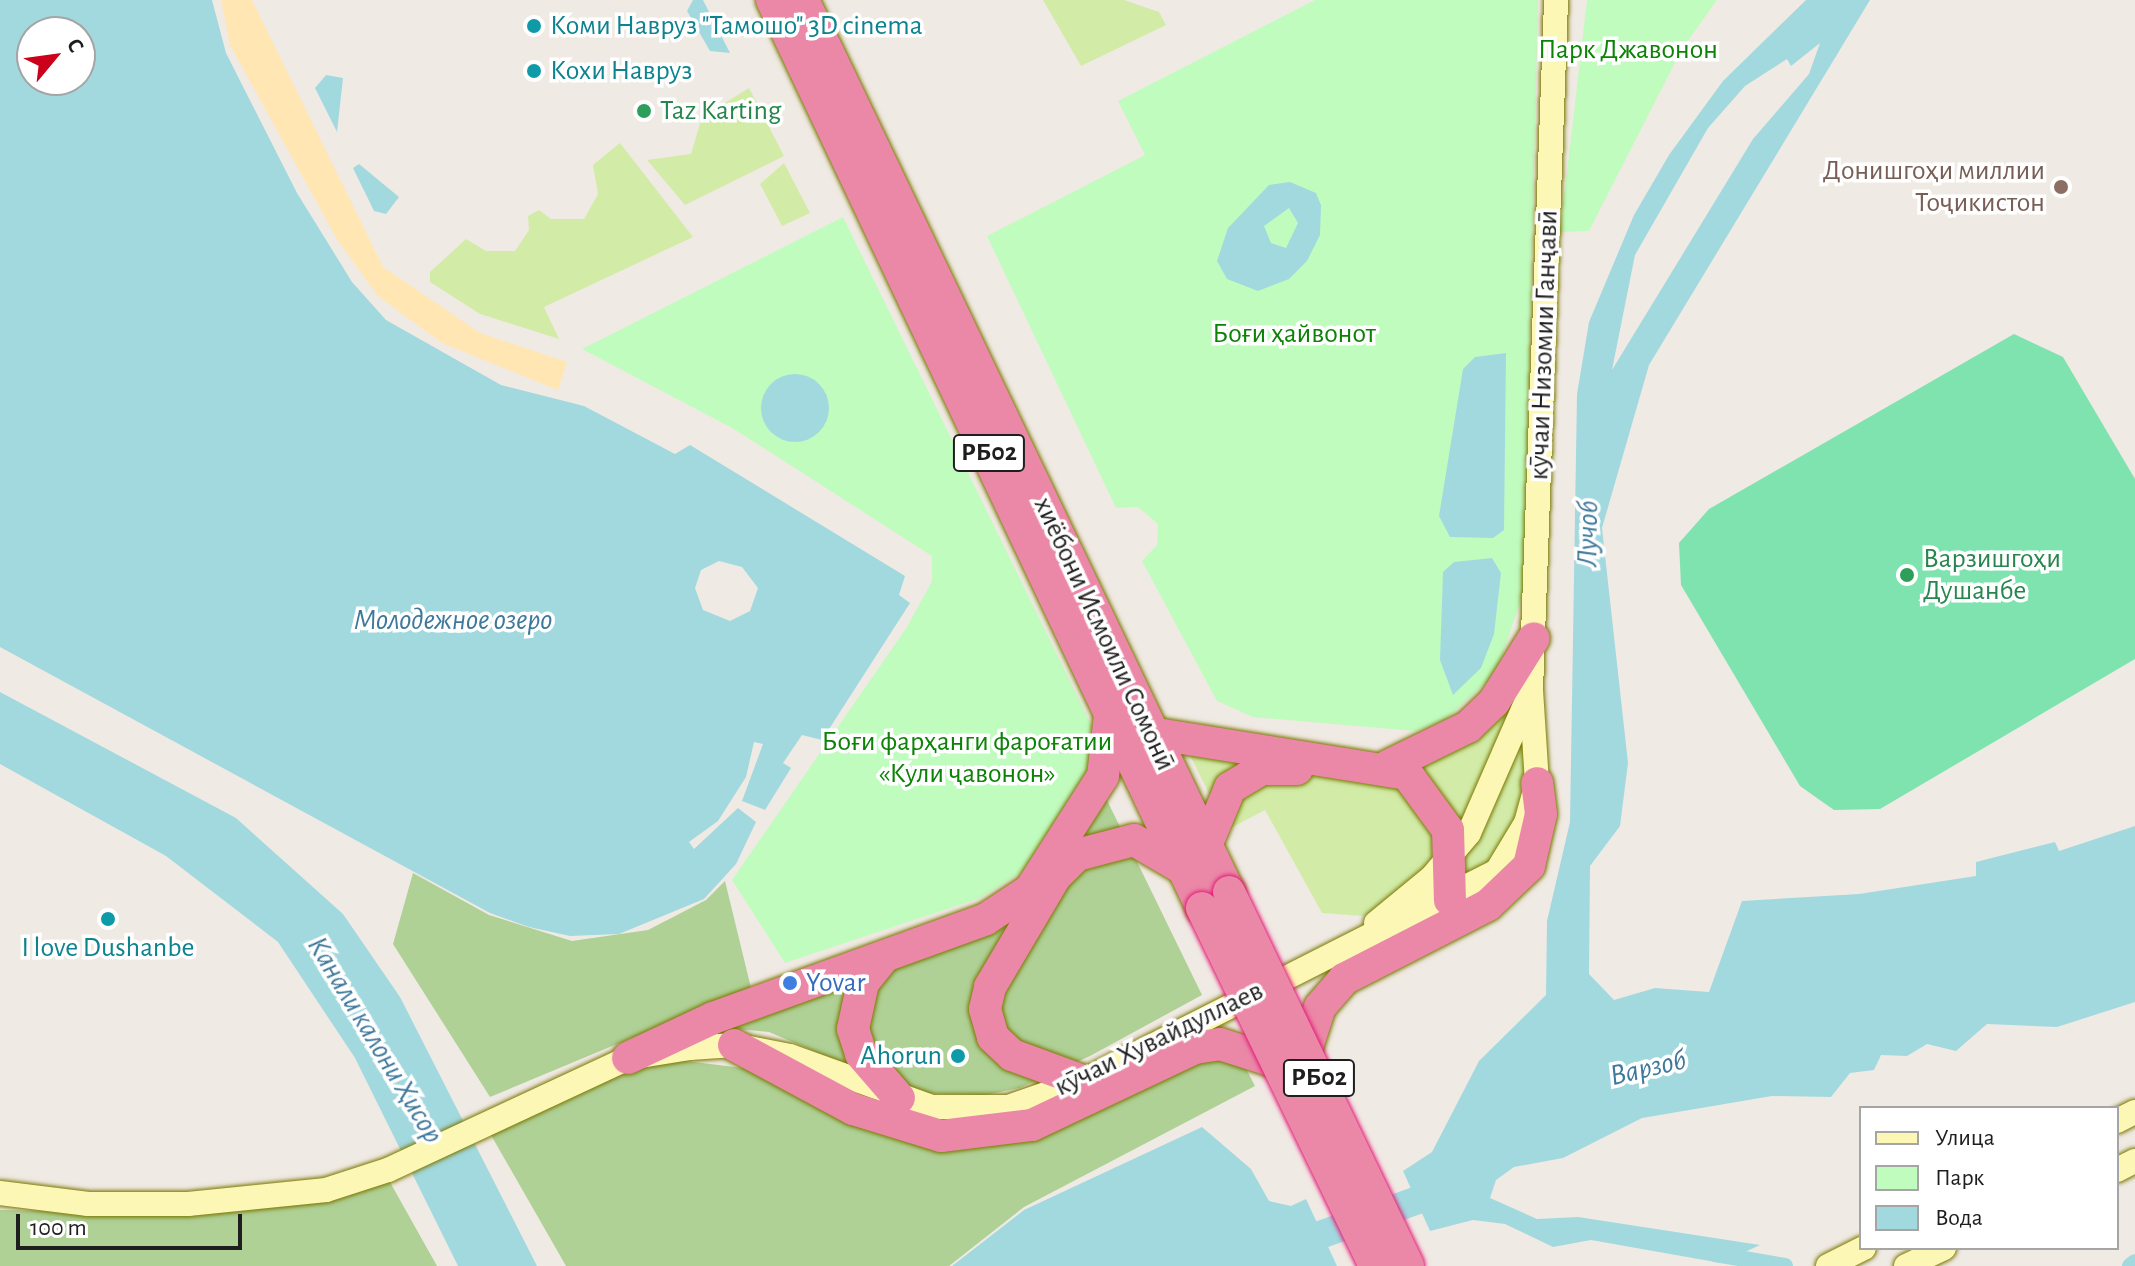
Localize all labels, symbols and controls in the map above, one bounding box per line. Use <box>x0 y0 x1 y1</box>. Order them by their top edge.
place label: Коми Навруз "Тамошо" 3D cinema <box>550 9 923 43</box>
north arrow <box>16 16 96 96</box>
marker: Коми Навруз "Тамошо" 3D cinema <box>525 17 543 35</box>
park label: Парк Джавонон <box>1538 33 1718 67</box>
text: С <box>63 35 88 56</box>
place label: Кохи Навруз <box>550 54 692 88</box>
marker: Кохи Навруз <box>525 62 543 80</box>
place label: Taz Karting <box>660 94 781 128</box>
marker: Taz Karting <box>635 102 653 120</box>
place label: Донишгоҳи миллии Тоҷикистон <box>1823 154 2045 220</box>
marker: Донишгоҳи миллии Тоҷикистон <box>2052 178 2070 196</box>
street label: кӯчаи Низомии Ганҷавӣ <box>1522 209 1566 481</box>
park label: Боғи ҳайвонот <box>1212 317 1376 351</box>
road number: РБ02 <box>951 431 1027 475</box>
street label: хиёбони Исмоили Сомонӣ <box>1026 492 1182 776</box>
water label: Лучоб <box>1569 500 1607 568</box>
place label: Варзишгоҳи Душанбе <box>1923 542 2061 608</box>
marker: Варзишгоҳи Душанбе <box>1898 566 1916 584</box>
water label: Молодежное озеро <box>354 602 552 638</box>
park label: Боғи фарҳанги фароғатии «Кули ҷавонон» <box>822 725 1112 791</box>
marker: I love Dushanbe <box>99 910 117 928</box>
water label: Канали калони Ҳисор <box>299 930 451 1150</box>
place label: I love Dushanbe <box>21 931 195 965</box>
place label: Yovar <box>806 966 865 1000</box>
marker: Yovar <box>781 974 799 992</box>
street label: кӯчаи Хувайдуллаев <box>1049 974 1269 1104</box>
place label: Ahorun <box>860 1039 942 1073</box>
water label: Варзоб <box>1606 1042 1690 1094</box>
marker: Ahorun <box>949 1047 967 1065</box>
road number: РБ02 <box>1281 1056 1357 1100</box>
legend <box>1859 1106 2119 1250</box>
text: Улица <box>1935 1126 1995 1150</box>
text: Парк <box>1935 1166 1984 1190</box>
scale bar <box>20 1198 246 1248</box>
text: Вода <box>1935 1206 1983 1230</box>
text: 100 m <box>30 1216 87 1240</box>

